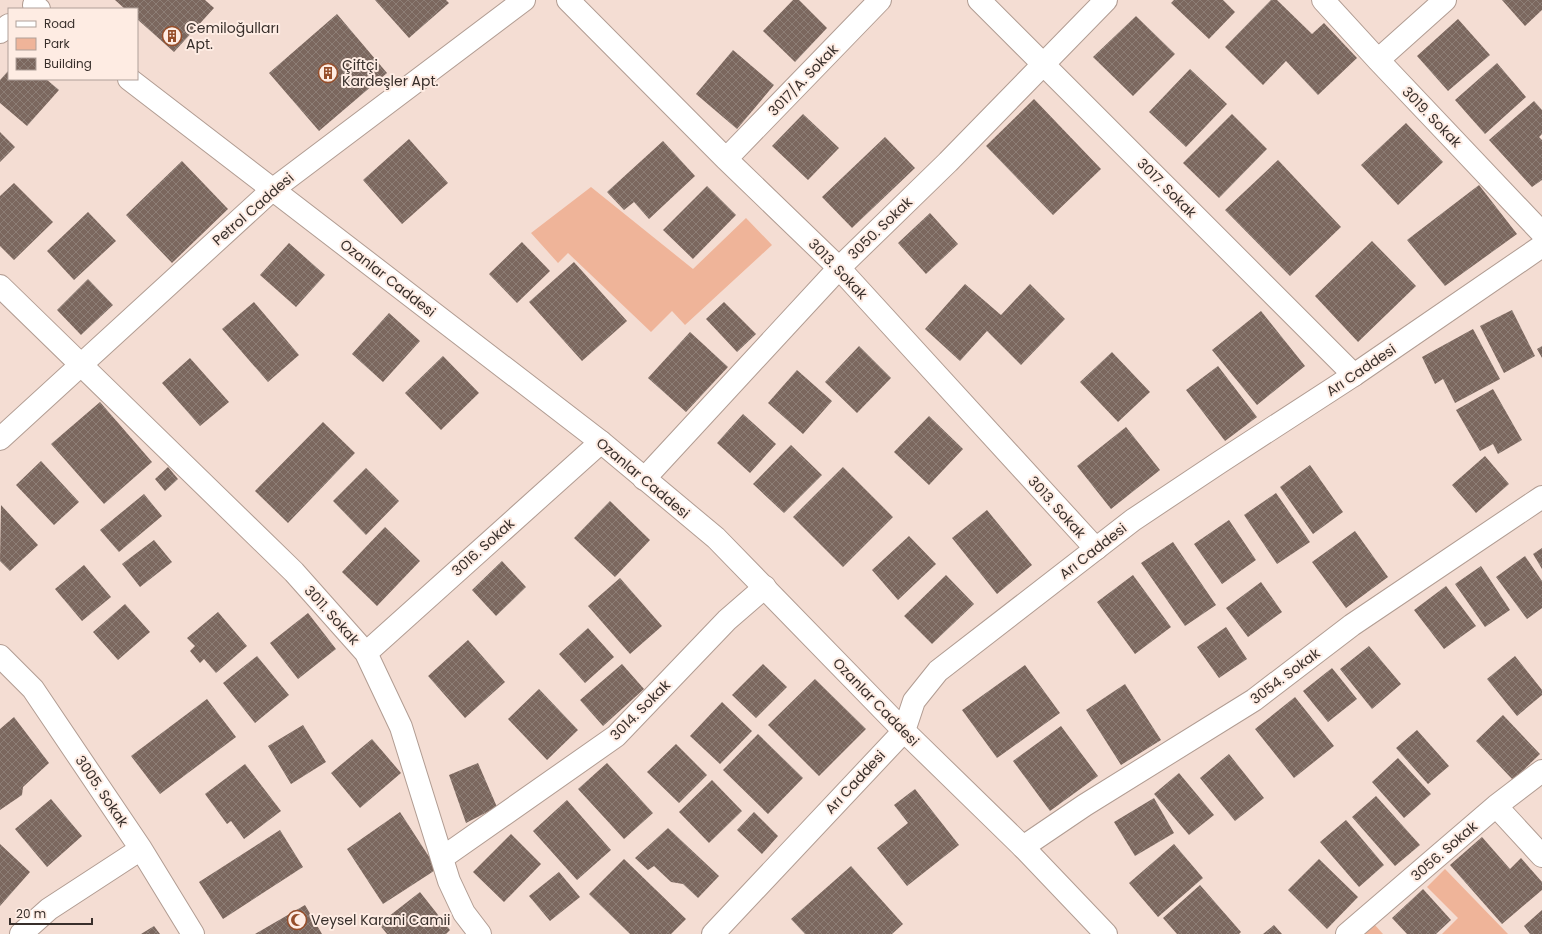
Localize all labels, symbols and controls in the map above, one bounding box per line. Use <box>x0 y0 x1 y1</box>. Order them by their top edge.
legend <box>8 8 138 80</box>
text: Road <box>44 15 75 32</box>
place label: Cemiloğulları Apt. <box>186 18 279 54</box>
building icon: Cemiloğulları Apt. <box>161 25 183 47</box>
text: Park <box>44 35 71 52</box>
street label: 3017/A. Sokak <box>763 39 843 120</box>
text: Building <box>44 55 92 72</box>
place label: Çiftçi Kardeşler Apt. <box>342 55 439 91</box>
building icon: Çiftçi Kardeşler Apt. <box>317 62 339 84</box>
street label: 3019. Sokak <box>1398 82 1467 153</box>
street label: 3017. Sokak <box>1133 154 1202 223</box>
street label: Petrol Caddesi <box>208 168 298 250</box>
street label: 3050. Sokak <box>843 192 917 264</box>
street label: Ozanlar Caddesi <box>336 234 440 322</box>
street label: 3013. Sokak <box>804 234 873 304</box>
street label: Arı Caddesi <box>1322 339 1400 401</box>
street label: Ozanlar Caddesi <box>592 433 694 523</box>
street label: 3013. Sokak <box>1024 472 1091 543</box>
street label: 3016. Sokak <box>447 513 519 581</box>
street label: Arı Caddesi <box>1055 518 1131 584</box>
street label: 3011. Sokak <box>300 581 365 650</box>
street label: 3054. Sokak <box>1246 643 1325 709</box>
street label: Ozanlar Caddesi <box>828 653 924 751</box>
street label: 3014. Sokak <box>605 675 675 745</box>
street label: Arı Caddesi <box>820 746 890 818</box>
street label: 3005. Sokak <box>71 751 134 831</box>
street label: 3056. Sokak <box>1406 816 1482 886</box>
scale bar <box>10 900 92 926</box>
text: 20 m <box>16 905 46 922</box>
mosque icon: Veysel Karani Camii <box>286 909 308 931</box>
place label: Veysel Karani Camii <box>311 910 450 930</box>

